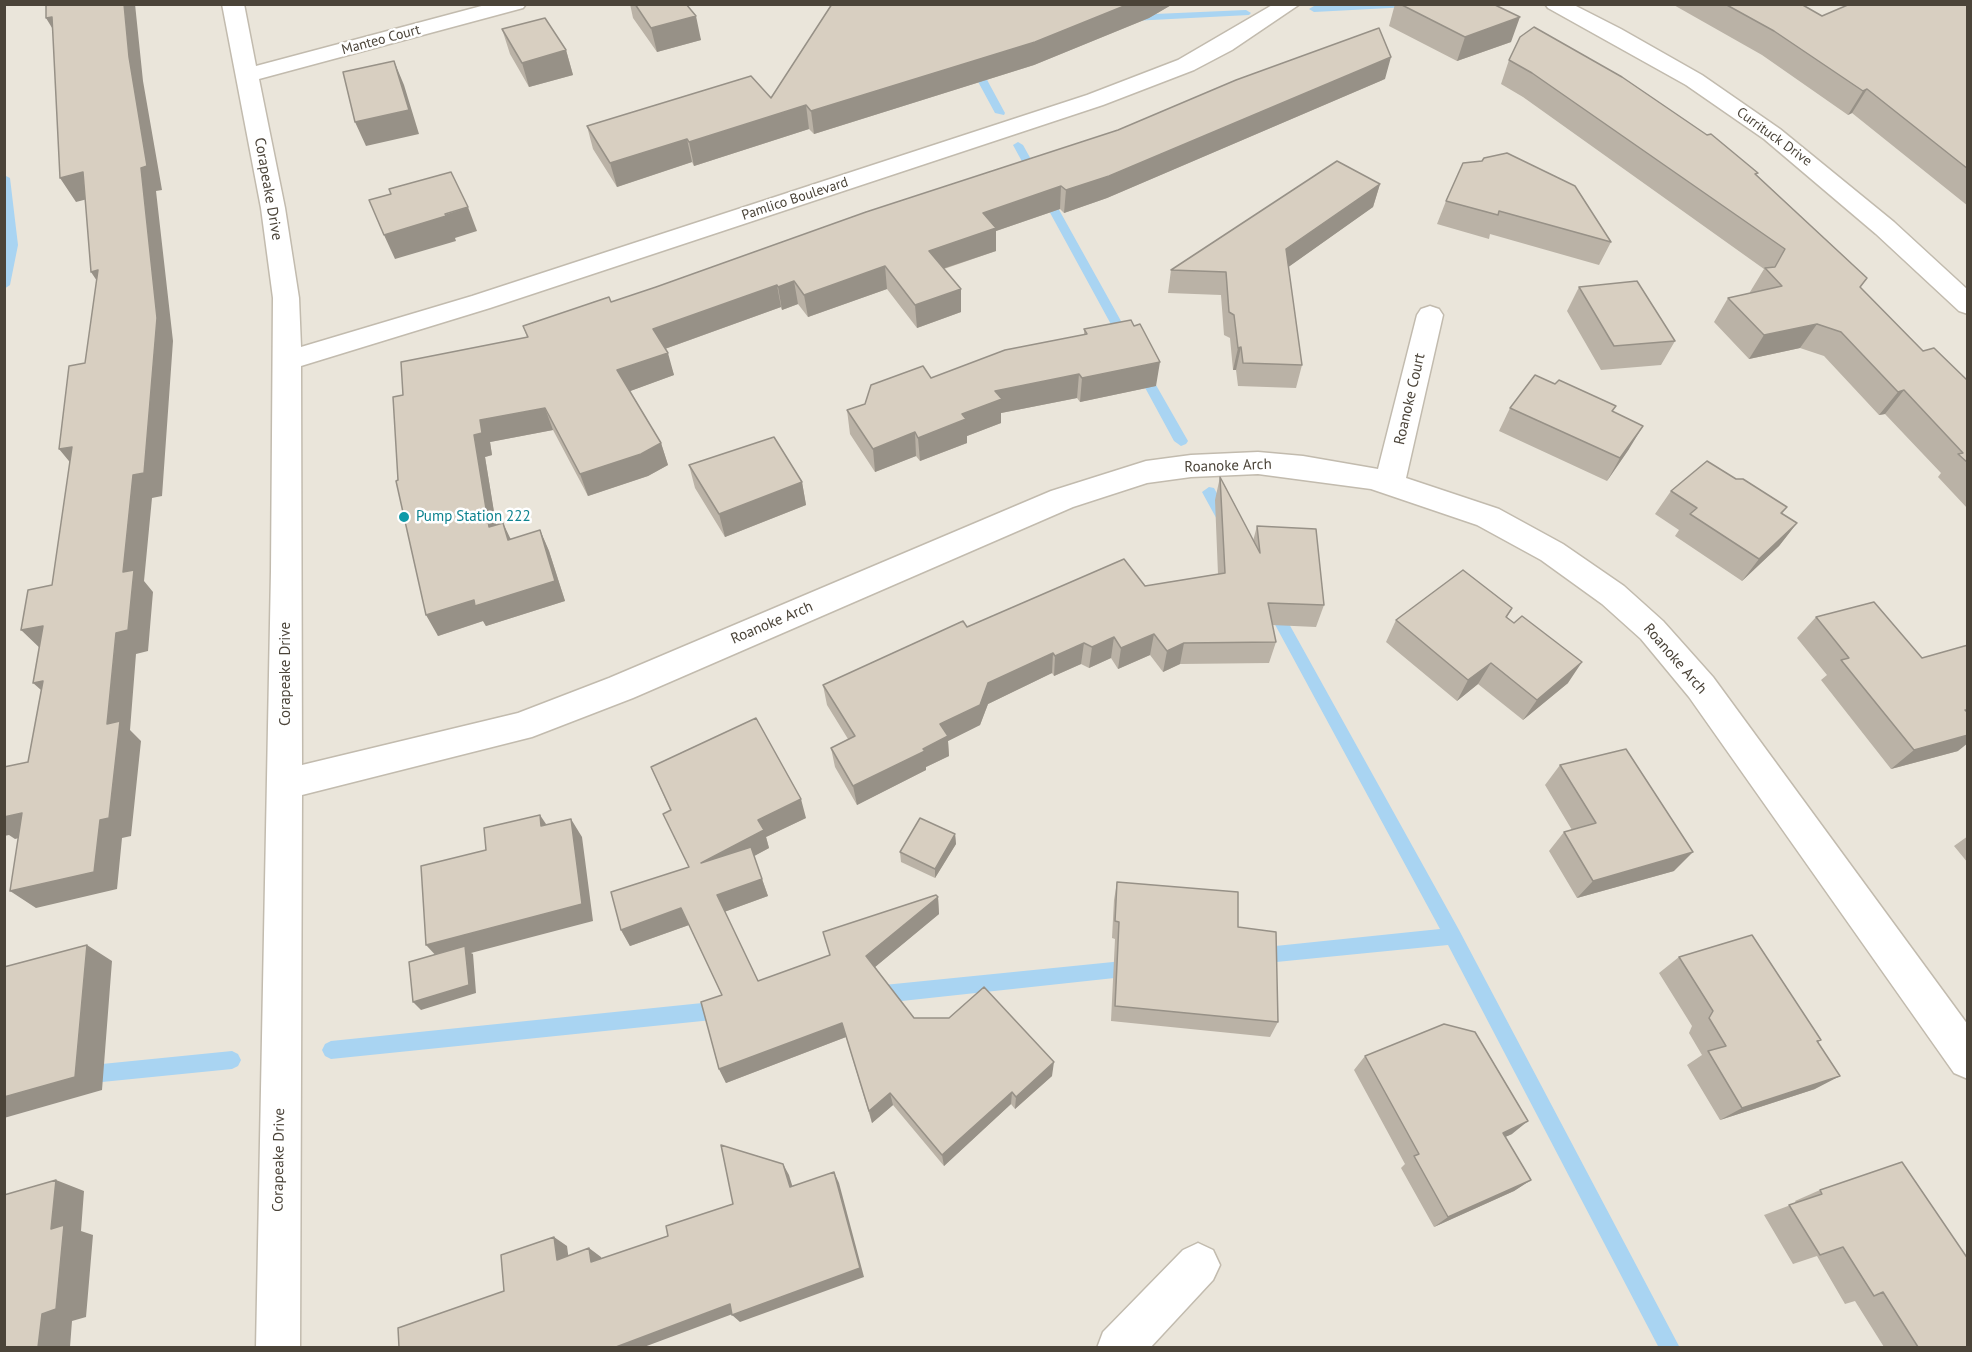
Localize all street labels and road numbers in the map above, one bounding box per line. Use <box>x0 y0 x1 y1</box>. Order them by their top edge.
street label: Manteo Court <box>340 21 422 59</box>
street label: Currituck Drive <box>1733 104 1815 170</box>
street label: Corapeake Drive <box>250 136 286 242</box>
street label: Pamlico Boulevard <box>740 174 850 224</box>
street label: Roanoke Court <box>1391 351 1429 447</box>
street label: Roanoke Arch <box>1184 455 1272 477</box>
street label: Roanoke Arch <box>728 598 816 648</box>
street label: Roanoke Arch <box>1640 620 1710 698</box>
street label: Corapeake Drive <box>277 622 295 726</box>
street label: Corapeake Drive <box>269 1108 289 1212</box>

